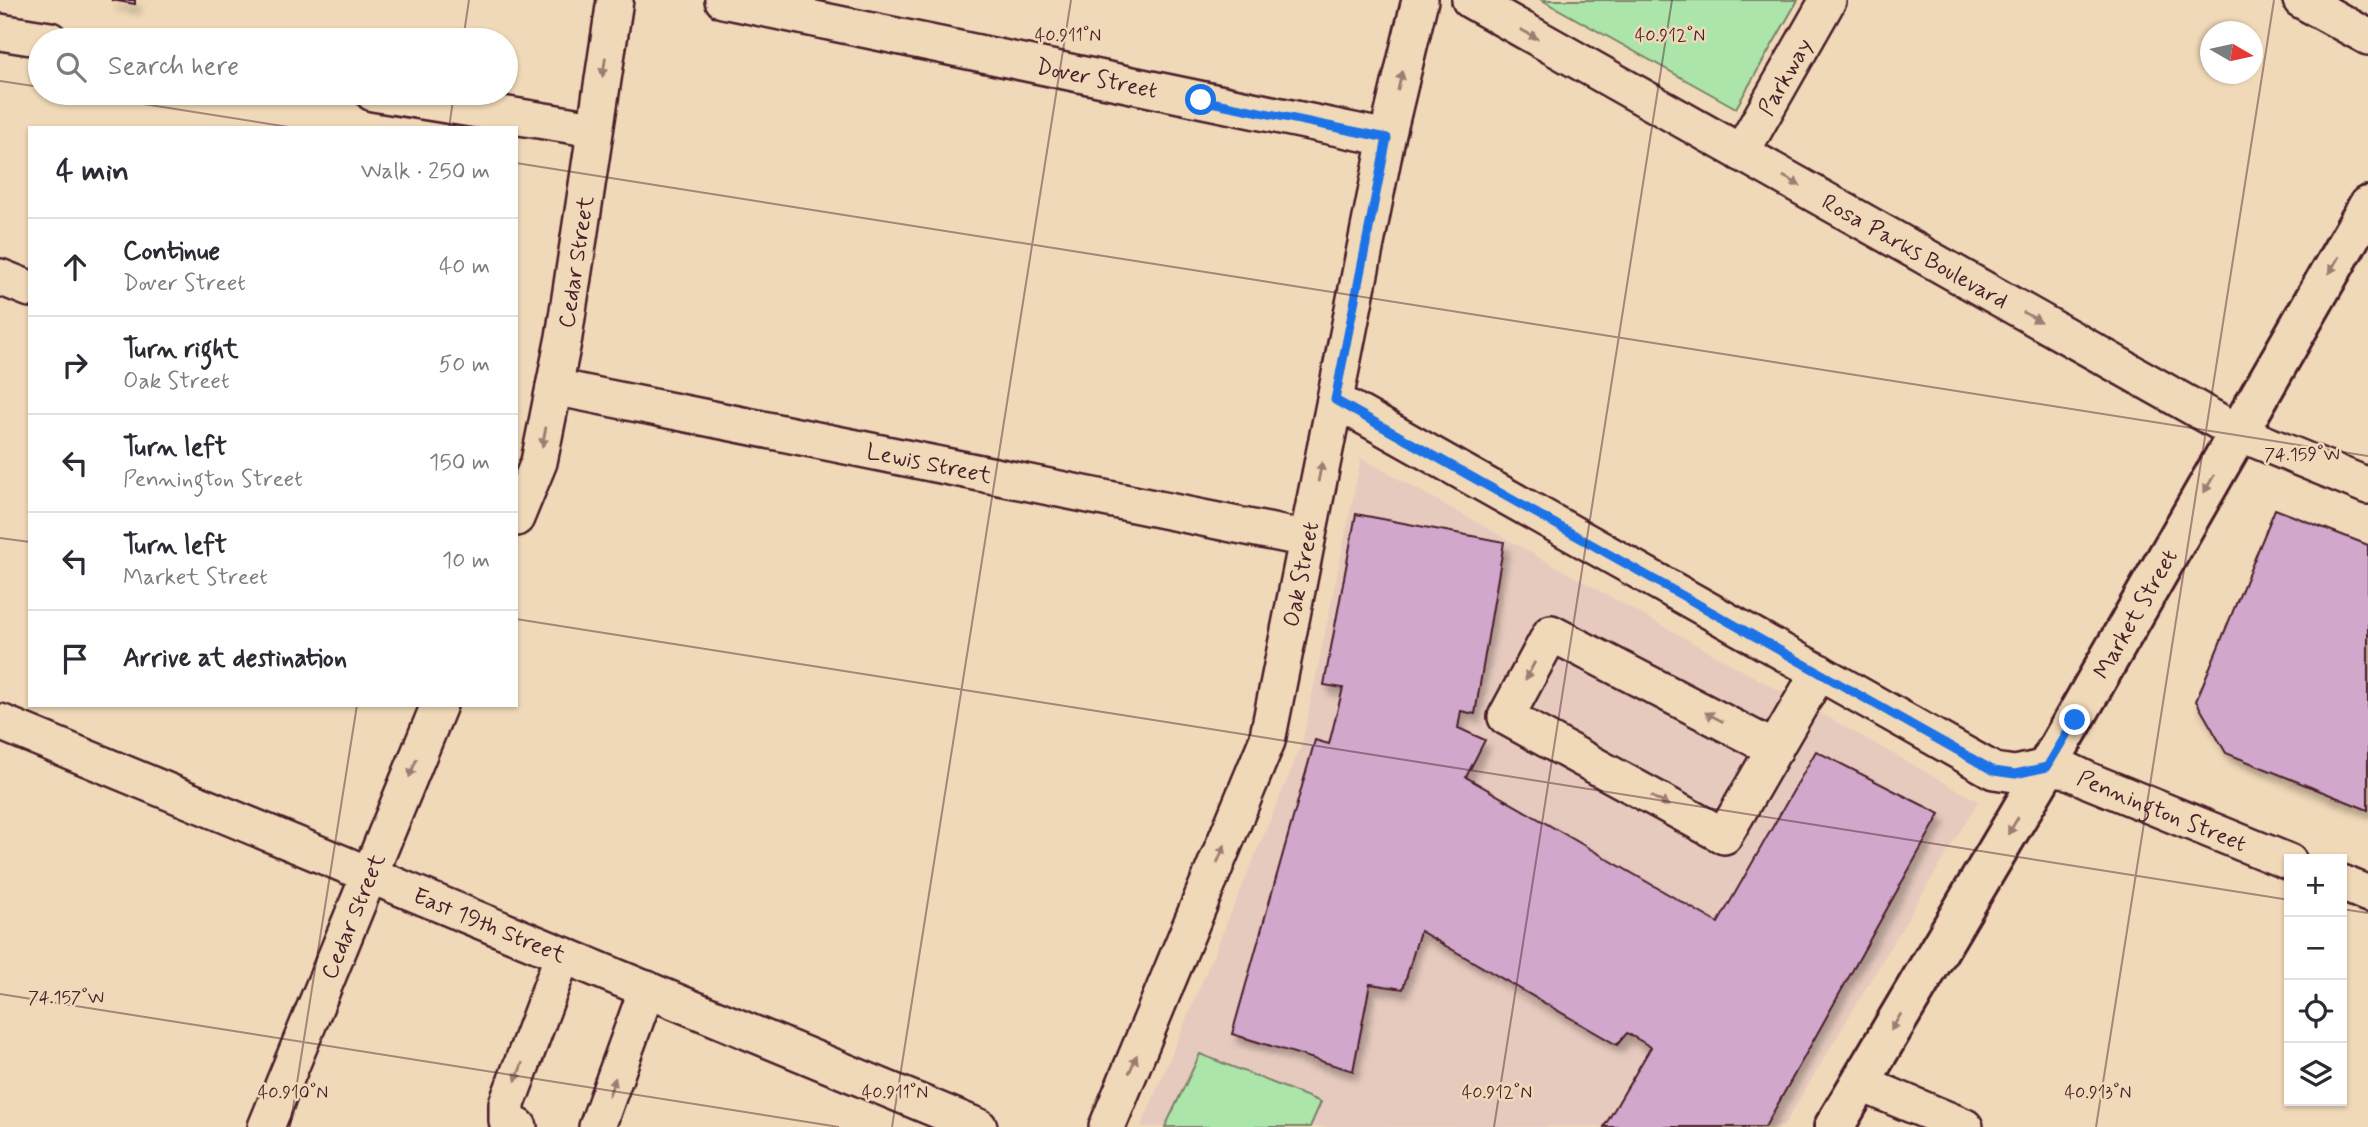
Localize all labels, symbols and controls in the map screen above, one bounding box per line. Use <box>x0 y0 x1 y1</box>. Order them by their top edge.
north arrow <box>2200 21 2263 84</box>
text: 40.911°N <box>1035 24 1101 48</box>
text: 40.912°N <box>1635 24 1705 48</box>
one-way arrow <box>1520 27 1539 40</box>
search box <box>28 28 518 105</box>
street label: Parkway <box>1752 33 1820 122</box>
icon: search <box>52 48 90 86</box>
text: Search here <box>108 50 239 84</box>
street label: Dover Street <box>1033 52 1160 107</box>
one-way arrow <box>598 57 609 79</box>
one-way arrow <box>1395 70 1406 92</box>
route start <box>1185 84 1216 115</box>
text: 4 min <box>56 152 129 191</box>
text: Walk · 250 m <box>361 157 490 187</box>
one-way arrow <box>1782 175 1801 187</box>
street label: Rosa Parks Boulevard <box>1816 188 2013 317</box>
street label: Cedar Street <box>553 194 602 330</box>
text: Continue <box>123 235 220 269</box>
icon: ahead <box>56 248 94 286</box>
text: 40 m <box>439 252 490 282</box>
one-way arrow <box>2328 256 2340 275</box>
text: Dover Street <box>123 269 246 299</box>
one-way arrow <box>2023 311 2042 323</box>
text: Turn right <box>123 333 239 367</box>
icon: right <box>56 346 94 384</box>
text: 50 m <box>439 350 490 380</box>
text: Oak Street <box>123 367 230 397</box>
one-way arrow <box>538 426 549 448</box>
text: Turn left <box>123 431 227 465</box>
street label: Lewis Street <box>864 437 995 492</box>
text: 74.159°W <box>2264 443 2340 467</box>
icon: left <box>56 444 94 482</box>
text: 150 m <box>429 448 490 478</box>
one-way arrow <box>1315 461 1326 483</box>
text: Pennington Street <box>123 465 303 495</box>
one-way arrow <box>2203 475 2216 494</box>
street label: Oak Street <box>1277 519 1327 630</box>
text: Turn left <box>123 529 227 563</box>
icon: left <box>56 542 94 580</box>
street label: Market Street <box>2087 544 2186 685</box>
text: 10 m <box>442 546 490 576</box>
text: Market Street <box>123 563 268 593</box>
icon: arrive <box>56 640 94 678</box>
text: Arrive at destination <box>123 642 347 676</box>
one-way arrow <box>1525 661 1536 681</box>
route end <box>2059 704 2090 735</box>
one-way arrow <box>1704 712 1724 723</box>
one-way arrow <box>407 758 418 779</box>
street label: Pennington Street <box>2072 764 2251 860</box>
one-way arrow <box>1650 795 1670 807</box>
one-way arrow <box>2006 817 2019 836</box>
one-way arrow <box>1216 844 1227 865</box>
street label: Cedar Street <box>315 849 394 984</box>
map controls <box>2284 854 2347 1106</box>
button: + <box>2284 854 2347 917</box>
street label: East 19th Street <box>408 882 570 972</box>
button: − <box>2284 917 2347 980</box>
button: locate <box>2284 980 2347 1043</box>
text: 74.157°W <box>28 986 104 1010</box>
one-way arrow <box>1890 1012 1903 1031</box>
button: layers <box>2284 1043 2347 1106</box>
one-way arrow <box>1127 1054 1139 1074</box>
one-way arrow <box>513 1062 524 1083</box>
one-way arrow <box>607 1077 618 1098</box>
text: 40.910°N <box>258 1081 328 1105</box>
text: 40.911°N <box>862 1081 928 1105</box>
text: 40.912°N <box>1462 1081 1532 1105</box>
text: 40.913°N <box>2065 1081 2132 1105</box>

